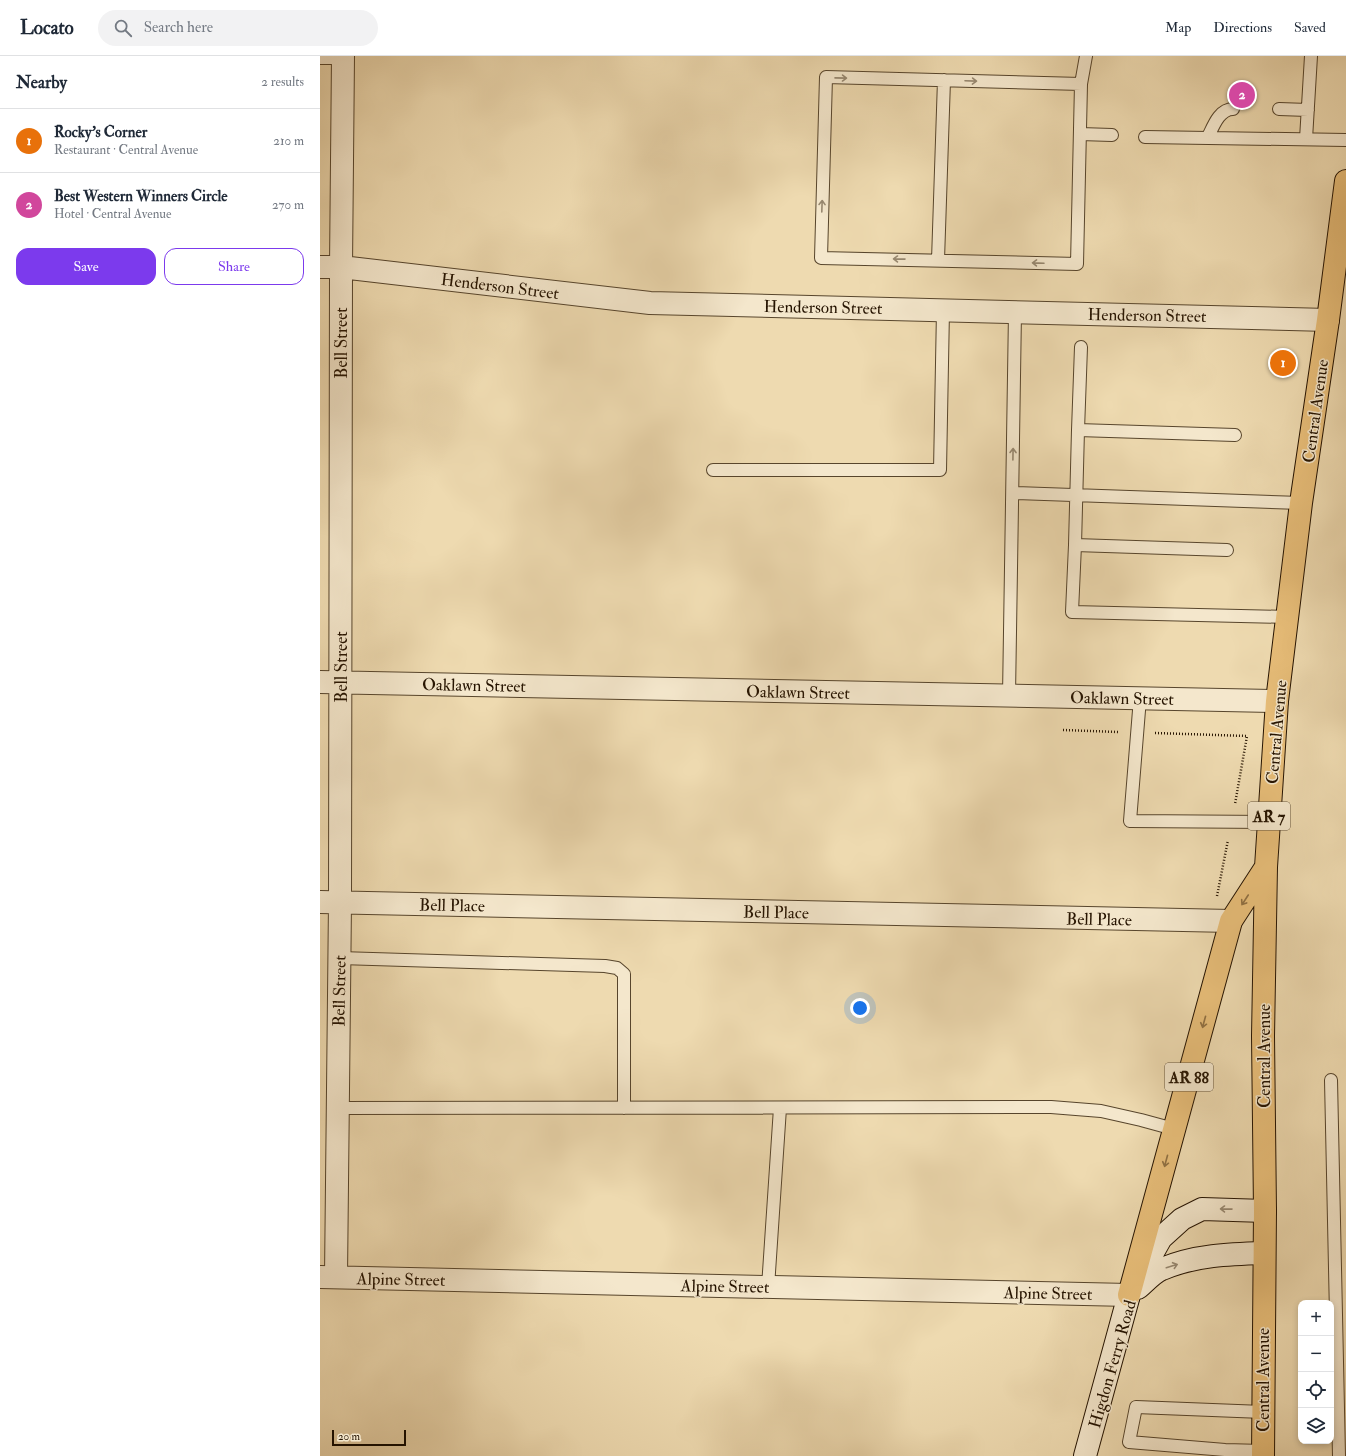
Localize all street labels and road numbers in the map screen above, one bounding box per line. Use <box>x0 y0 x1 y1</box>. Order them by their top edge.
street label: Henderson Street <box>440 269 561 304</box>
street label: Henderson Street <box>763 296 883 319</box>
street label: Henderson Street <box>1087 304 1207 327</box>
street label: Bell Street <box>331 307 352 379</box>
street label: Central Avenue <box>1298 358 1333 464</box>
street label: Bell Street <box>331 631 352 703</box>
street label: Oaklawn Street <box>422 674 527 697</box>
street label: Central Avenue <box>1261 679 1291 785</box>
street label: Oaklawn Street <box>746 681 851 704</box>
street label: Oaklawn Street <box>1070 687 1175 710</box>
road number: AR 7 <box>1248 802 1290 830</box>
street label: Bell Place <box>419 894 485 917</box>
street label: Bell Place <box>743 901 809 924</box>
street label: Bell Place <box>1066 908 1132 931</box>
street label: Bell Street <box>328 955 351 1027</box>
street label: Central Avenue <box>1254 1004 1275 1108</box>
road number: AR 88 <box>1165 1063 1213 1091</box>
street label: Alpine Street <box>355 1268 446 1292</box>
street label: Alpine Street <box>679 1275 770 1299</box>
street label: Alpine Street <box>1002 1282 1093 1306</box>
street label: Higdon Ferry Road <box>1084 1297 1142 1431</box>
street label: Central Avenue <box>1253 1328 1274 1432</box>

